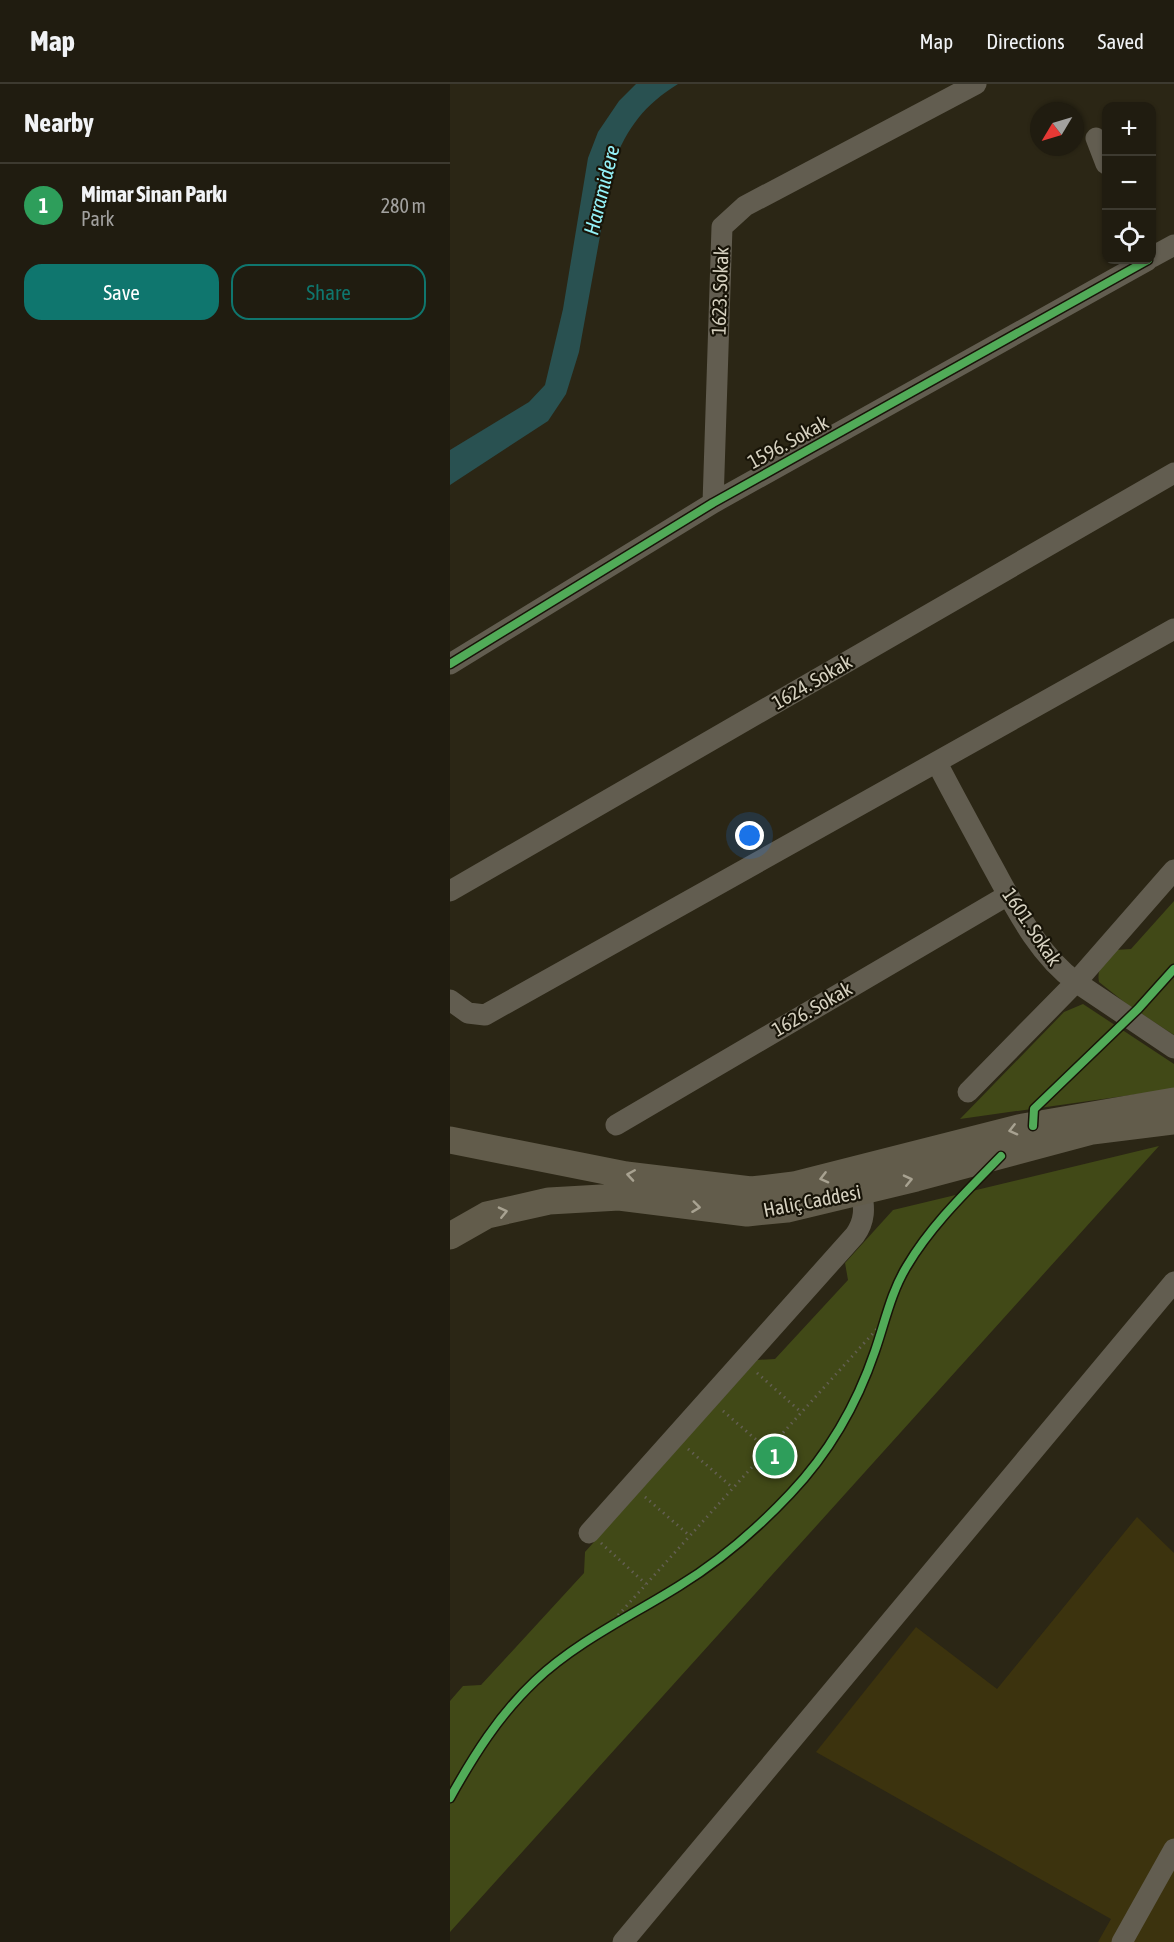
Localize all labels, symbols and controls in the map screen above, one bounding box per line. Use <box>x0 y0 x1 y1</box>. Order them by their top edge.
text: Map <box>30 25 75 57</box>
text: Map <box>919 29 953 53</box>
text: Directions <box>986 29 1065 53</box>
text: Saved <box>1098 29 1144 53</box>
north arrow <box>1030 102 1084 156</box>
map controls <box>1102 102 1156 264</box>
button: + <box>1102 102 1156 156</box>
text: Nearby <box>24 108 94 138</box>
water label: Haramidere <box>578 142 624 237</box>
button: − <box>1102 156 1156 210</box>
text: Mimar Sinan Parkı <box>81 181 227 207</box>
text: 1 <box>39 194 48 217</box>
text: 280 m <box>381 194 426 217</box>
text: Park <box>81 207 114 230</box>
button: locate <box>1102 210 1156 264</box>
street label: 1623. Sokak <box>706 246 733 336</box>
button: Save <box>24 264 219 320</box>
button: Share <box>231 264 426 320</box>
street label: 1596. Sokak <box>743 410 832 473</box>
street label: 1624. Sokak <box>768 649 856 714</box>
your location <box>735 821 764 850</box>
street label: 1601. Sokak <box>998 884 1067 970</box>
street label: 1626. Sokak <box>768 976 856 1041</box>
one-way arrow <box>1008 1122 1018 1135</box>
one-way arrow <box>627 1170 636 1182</box>
one-way arrow <box>819 1170 829 1183</box>
one-way arrow <box>903 1175 913 1188</box>
street label: Haliç Caddesi <box>761 1180 863 1221</box>
one-way arrow <box>691 1200 700 1213</box>
one-way arrow <box>497 1206 507 1219</box>
pin: 1 <box>756 1434 794 1478</box>

